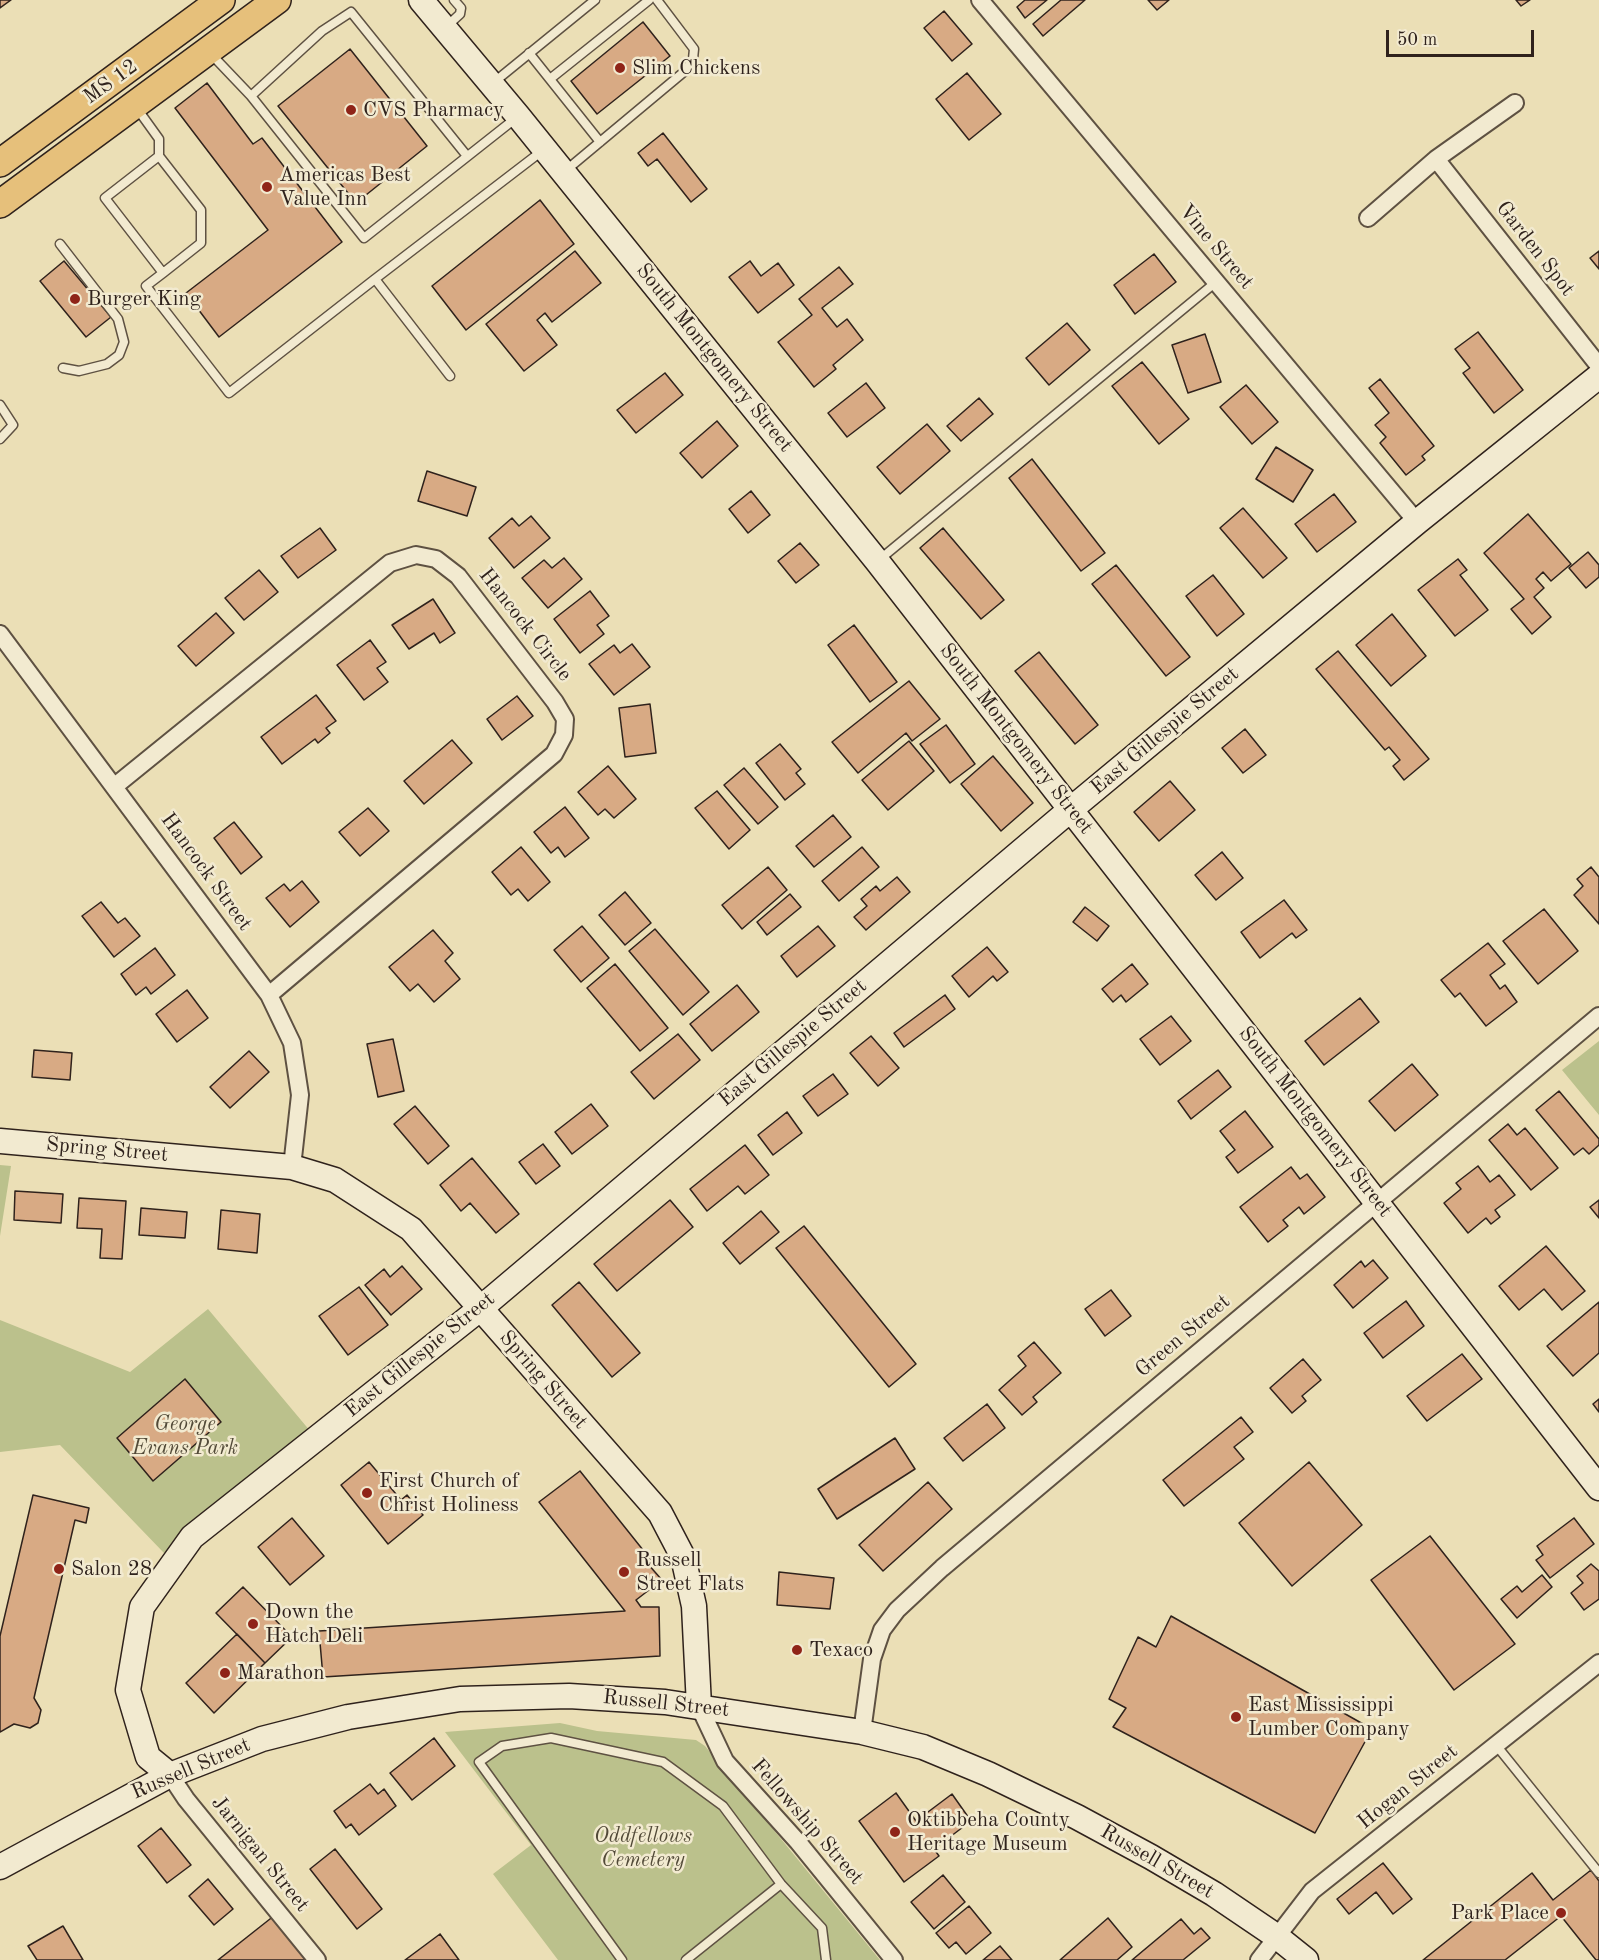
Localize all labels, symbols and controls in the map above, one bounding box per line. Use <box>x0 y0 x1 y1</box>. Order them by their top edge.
scale bar <box>1389 18 1538 56</box>
text: 50 m <box>1397 31 1437 49</box>
street label: MS 12 <box>79 54 143 110</box>
place label: Slim Chickens <box>632 55 760 81</box>
marker: Slim Chickens <box>613 61 627 75</box>
place label: CVS Pharmacy <box>363 97 504 123</box>
marker: CVS Pharmacy <box>344 103 358 117</box>
place label: Americas Best Value Inn <box>279 162 411 212</box>
marker: Americas Best Value Inn <box>260 180 274 194</box>
street label: Garden Spot <box>1490 196 1580 302</box>
street label: Vine Street <box>1173 199 1259 295</box>
street label: South Montgomery Street <box>630 259 798 457</box>
place label: Burger King <box>87 286 201 312</box>
marker: Burger King <box>68 292 82 306</box>
street label: Hancock Circle <box>473 563 577 687</box>
street label: South Montgomery Street <box>934 639 1098 839</box>
street label: East Gillespie Street <box>1086 662 1244 800</box>
street label: Hancock Street <box>155 808 257 936</box>
street label: East Gillespie Street <box>714 974 872 1112</box>
street label: South Montgomery Street <box>1233 1022 1397 1222</box>
street label: Spring Street <box>45 1132 169 1168</box>
street label: East Gillespie Street <box>340 1287 500 1423</box>
street label: Green Street <box>1131 1289 1235 1383</box>
street label: Spring Street <box>493 1326 593 1434</box>
park label: George Evans Park <box>132 1411 238 1461</box>
place label: First Church of Christ Holiness <box>379 1468 519 1518</box>
marker: First Church of Christ Holiness <box>360 1486 374 1500</box>
place label: Russell Street Flats <box>636 1547 744 1597</box>
place label: Salon 28 <box>71 1556 152 1582</box>
marker: Salon 28 <box>52 1562 66 1576</box>
marker: Russell Street Flats <box>617 1565 631 1579</box>
place label: Down the Hatch Deli <box>265 1599 363 1649</box>
marker: Down the Hatch Deli <box>246 1617 260 1631</box>
place label: Texaco <box>809 1637 873 1663</box>
marker: Texaco <box>790 1643 804 1657</box>
place label: Marathon <box>237 1660 324 1686</box>
marker: Marathon <box>218 1666 232 1680</box>
street label: Russell Street <box>602 1685 730 1723</box>
place label: East Mississippi Lumber Company <box>1248 1692 1410 1742</box>
marker: East Mississippi Lumber Company <box>1229 1710 1243 1724</box>
street label: Russell Street <box>128 1733 254 1805</box>
street label: Hogan Street <box>1353 1739 1463 1835</box>
street label: Fellowship Street <box>745 1754 869 1890</box>
street label: Jarnigan Street <box>206 1791 314 1917</box>
place label: Oktibbeha County Heritage Museum <box>907 1807 1070 1857</box>
street label: Russell Street <box>1096 1819 1218 1905</box>
park label: Oddfellows Cemetery <box>594 1823 692 1873</box>
marker: Oktibbeha County Heritage Museum <box>888 1825 902 1839</box>
place label: Park Place <box>1451 1900 1549 1926</box>
marker: Park Place <box>1554 1906 1568 1920</box>

